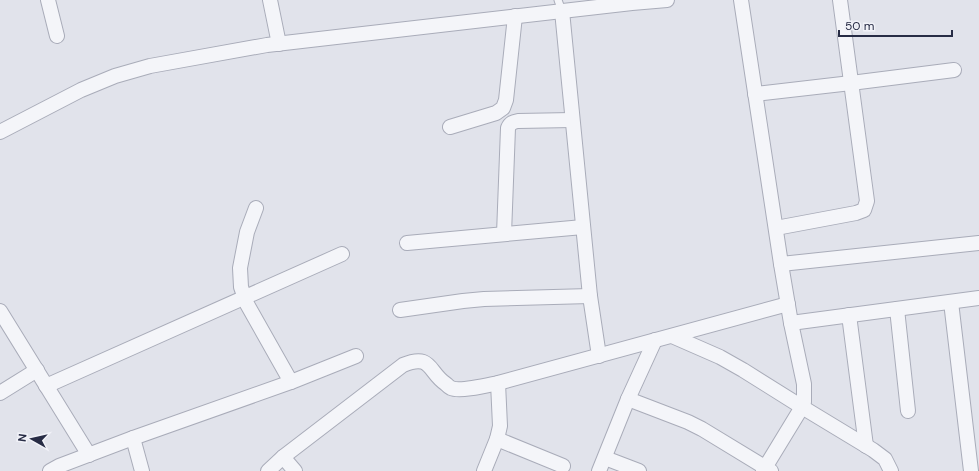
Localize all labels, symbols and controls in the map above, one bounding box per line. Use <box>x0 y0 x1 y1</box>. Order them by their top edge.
scale bar <box>839 12 952 38</box>
text: 50 m <box>845 18 874 34</box>
north arrow <box>12 419 52 459</box>
text: N <box>15 433 30 443</box>

